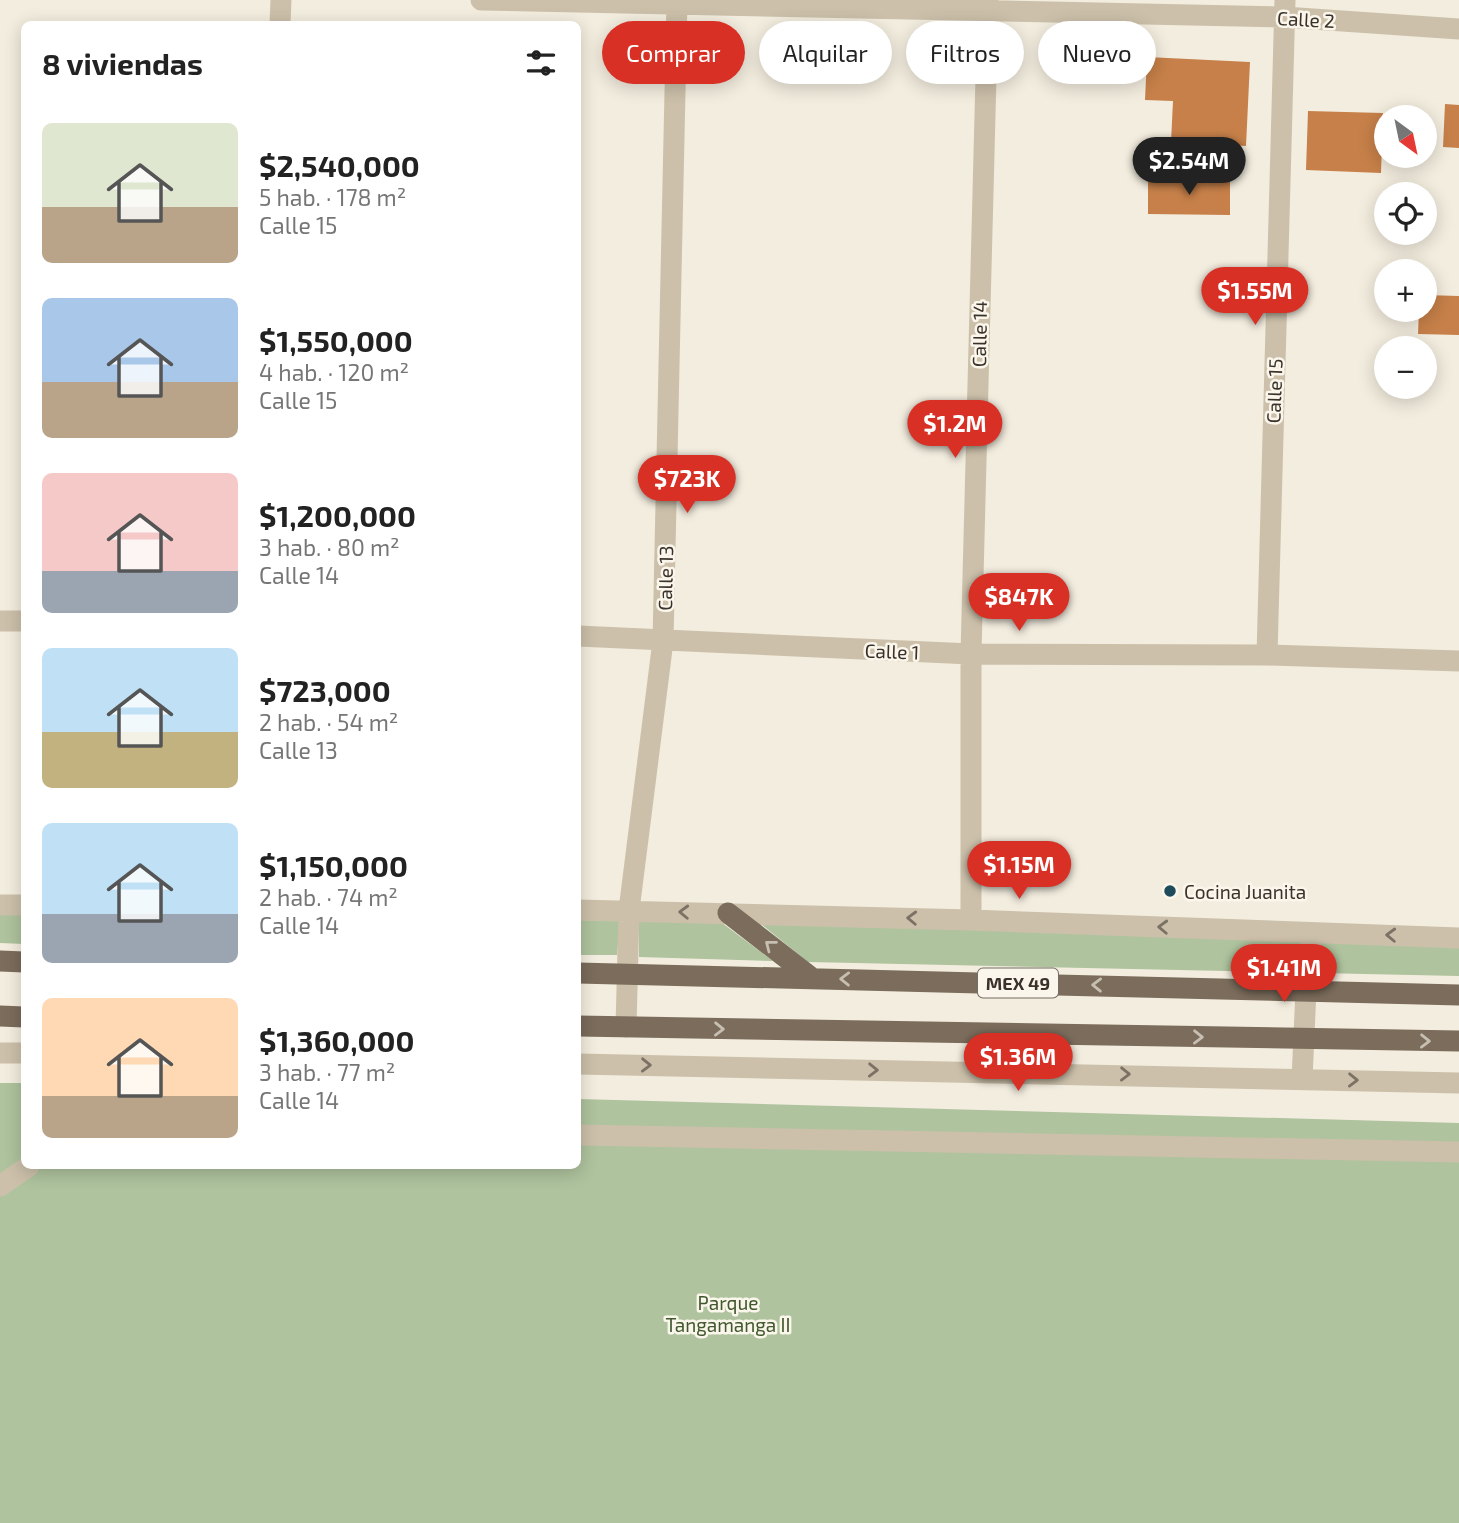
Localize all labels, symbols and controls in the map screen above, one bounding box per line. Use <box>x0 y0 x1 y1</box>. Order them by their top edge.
street label: Calle 2 <box>1277 6 1335 32</box>
chip: Comprar <box>602 21 745 84</box>
chip: Alquilar <box>759 21 892 84</box>
chip: Filtros <box>906 21 1024 84</box>
chip: Nuevo <box>1038 21 1156 84</box>
icon: filters <box>522 44 560 82</box>
text: 8 viviendas <box>42 45 203 81</box>
north arrow <box>1374 105 1437 168</box>
map controls <box>1374 105 1437 399</box>
pin: $2.54M <box>1132 138 1246 197</box>
text: $2.54M <box>1149 146 1229 174</box>
text: $2,540,000 <box>259 147 420 183</box>
icon: home <box>98 151 182 235</box>
button: locate <box>1374 182 1437 245</box>
text: 5 hab. · 178 m² <box>259 183 406 211</box>
text: Calle 15 <box>259 211 337 239</box>
button: + <box>1374 259 1437 322</box>
pin: $1.55M <box>1198 268 1312 327</box>
text: $1.55M <box>1217 276 1293 304</box>
street label: Calle 14 <box>967 301 991 367</box>
text: $1,550,000 <box>259 322 413 358</box>
icon: home <box>98 326 182 410</box>
button: − <box>1374 336 1437 399</box>
text: 4 hab. · 120 m² <box>259 358 409 386</box>
street label: Calle 15 <box>1261 358 1287 424</box>
text: Calle 15 <box>259 386 337 414</box>
pin: $1.2M <box>906 400 1004 460</box>
text: $1.2M <box>923 409 987 437</box>
pin: $723K <box>638 456 736 515</box>
text: $723K <box>654 464 720 492</box>
text: $1,200,000 <box>259 497 416 533</box>
icon: home <box>98 501 182 585</box>
text: 3 hab. · 80 m² <box>259 533 400 561</box>
street label: Calle 13 <box>653 545 677 611</box>
text: Calle 14 <box>259 561 339 589</box>
pin: $847K <box>970 574 1068 633</box>
text: $847K <box>984 582 1054 610</box>
street label: Calle 1 <box>864 639 920 663</box>
text: $723,000 <box>259 672 391 708</box>
icon: home <box>98 676 182 760</box>
text: 2 hab. · 54 m² <box>259 708 398 736</box>
text: Calle 13 <box>259 736 338 764</box>
pin: $1.15M <box>962 842 1076 901</box>
text: $1,150,000 <box>259 847 408 883</box>
text: $1.15M <box>983 850 1055 878</box>
icon: home <box>98 851 182 935</box>
place label: Cocina Juanita <box>1184 880 1306 903</box>
text: 2 hab. · 74 m² <box>259 883 398 911</box>
marker: Cocina Juanita <box>1162 883 1178 899</box>
one-way arrow <box>678 904 689 919</box>
text: Calle 14 <box>259 911 339 939</box>
one-way arrow <box>906 911 917 926</box>
one-way arrow <box>1158 920 1169 935</box>
one-way arrow <box>1385 928 1396 943</box>
one-way arrow <box>765 941 778 954</box>
pin: $1.41M <box>1227 944 1341 1004</box>
text: $1.41M <box>1247 953 1321 981</box>
road number: MEX 49 <box>978 968 1058 998</box>
one-way arrow <box>839 971 850 986</box>
one-way arrow <box>1091 977 1102 992</box>
one-way arrow <box>714 1021 725 1036</box>
text: $1,360,000 <box>259 1022 414 1058</box>
icon: home <box>98 1026 182 1110</box>
one-way arrow <box>1193 1029 1203 1045</box>
one-way arrow <box>1420 1033 1431 1048</box>
pin: $1.36M <box>961 1034 1075 1093</box>
text: $1.36M <box>980 1042 1056 1070</box>
text: 3 hab. · 77 m² <box>259 1058 395 1086</box>
one-way arrow <box>640 1058 651 1073</box>
one-way arrow <box>868 1062 879 1077</box>
one-way arrow <box>1120 1067 1131 1082</box>
one-way arrow <box>1348 1072 1358 1088</box>
text: Calle 14 <box>259 1086 339 1114</box>
park label: Parque Tangamanga II <box>666 1291 790 1336</box>

